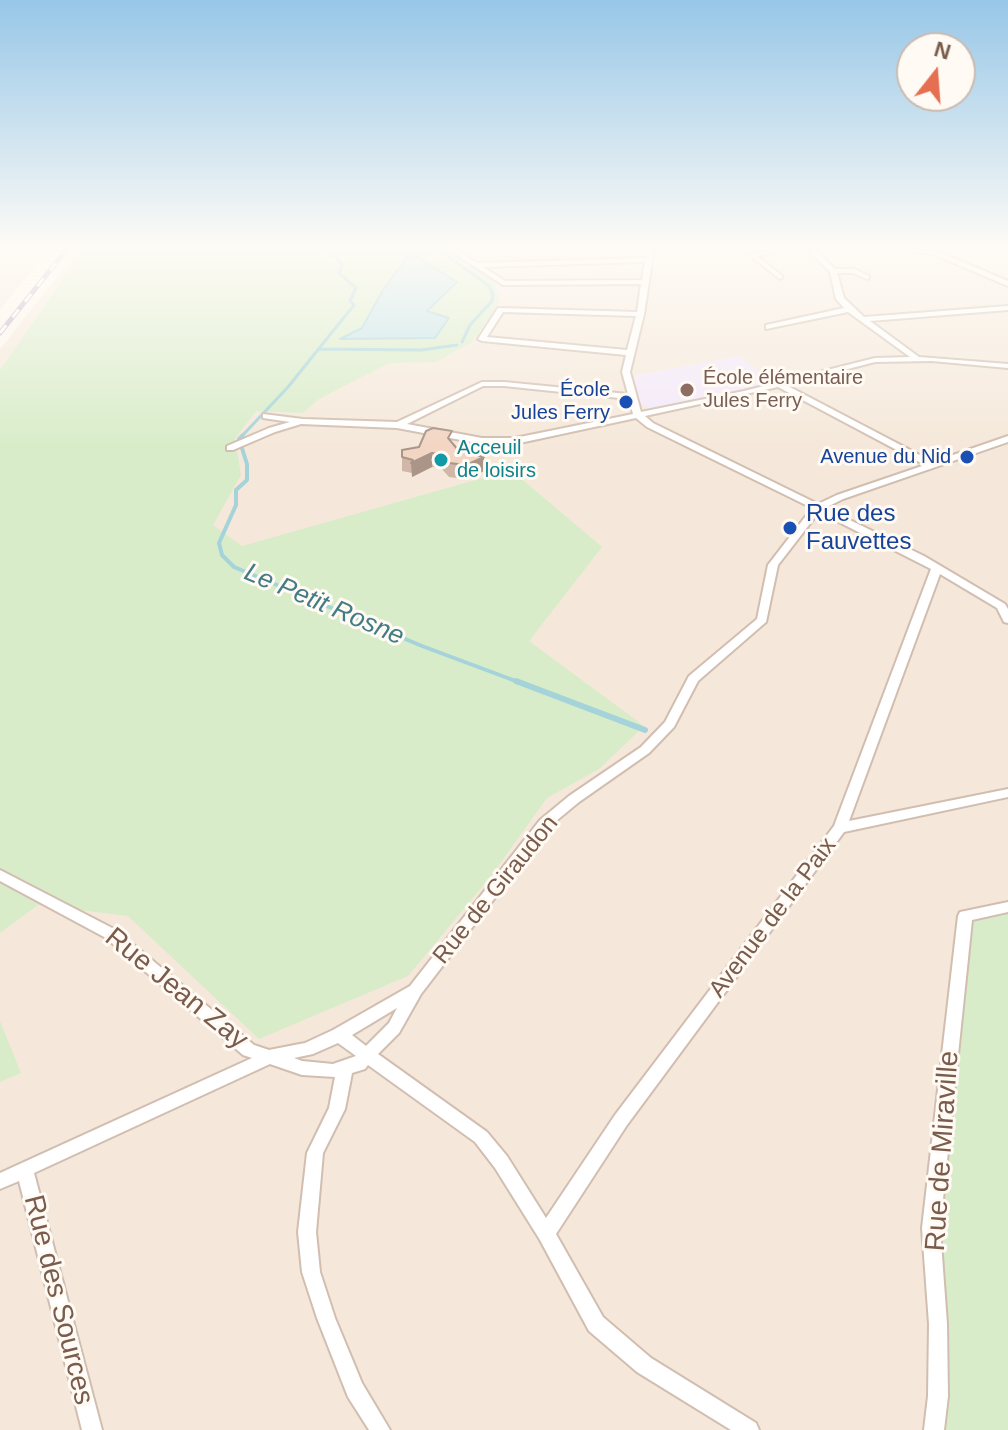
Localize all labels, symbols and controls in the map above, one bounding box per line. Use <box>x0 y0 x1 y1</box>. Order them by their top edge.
north arrow <box>896 32 976 112</box>
text: N <box>931 36 954 65</box>
place label: École élémentaire Jules Ferry <box>703 366 863 413</box>
place label: École Jules Ferry <box>511 378 610 425</box>
marker: École élémentaire Jules Ferry <box>678 381 696 399</box>
marker: École Jules Ferry <box>617 393 635 411</box>
place label: Acceuil de loisirs <box>457 436 536 483</box>
place label: Avenue du Nid <box>820 445 951 469</box>
marker: Avenue du Nid <box>958 448 976 466</box>
marker: Acceuil de loisirs <box>432 451 450 469</box>
place label: Rue des Fauvettes <box>806 500 911 556</box>
marker: Rue des Fauvettes <box>781 519 799 537</box>
water label: Le Petit Rosne <box>239 557 409 653</box>
street label: Rue de Giraudon <box>427 810 565 970</box>
street label: Avenue de la Paix <box>703 832 843 1004</box>
street label: Rue Jean Zay <box>98 921 254 1057</box>
street label: Rue de Miraville <box>919 1050 967 1252</box>
street label: Rue des Sources <box>16 1192 100 1408</box>

